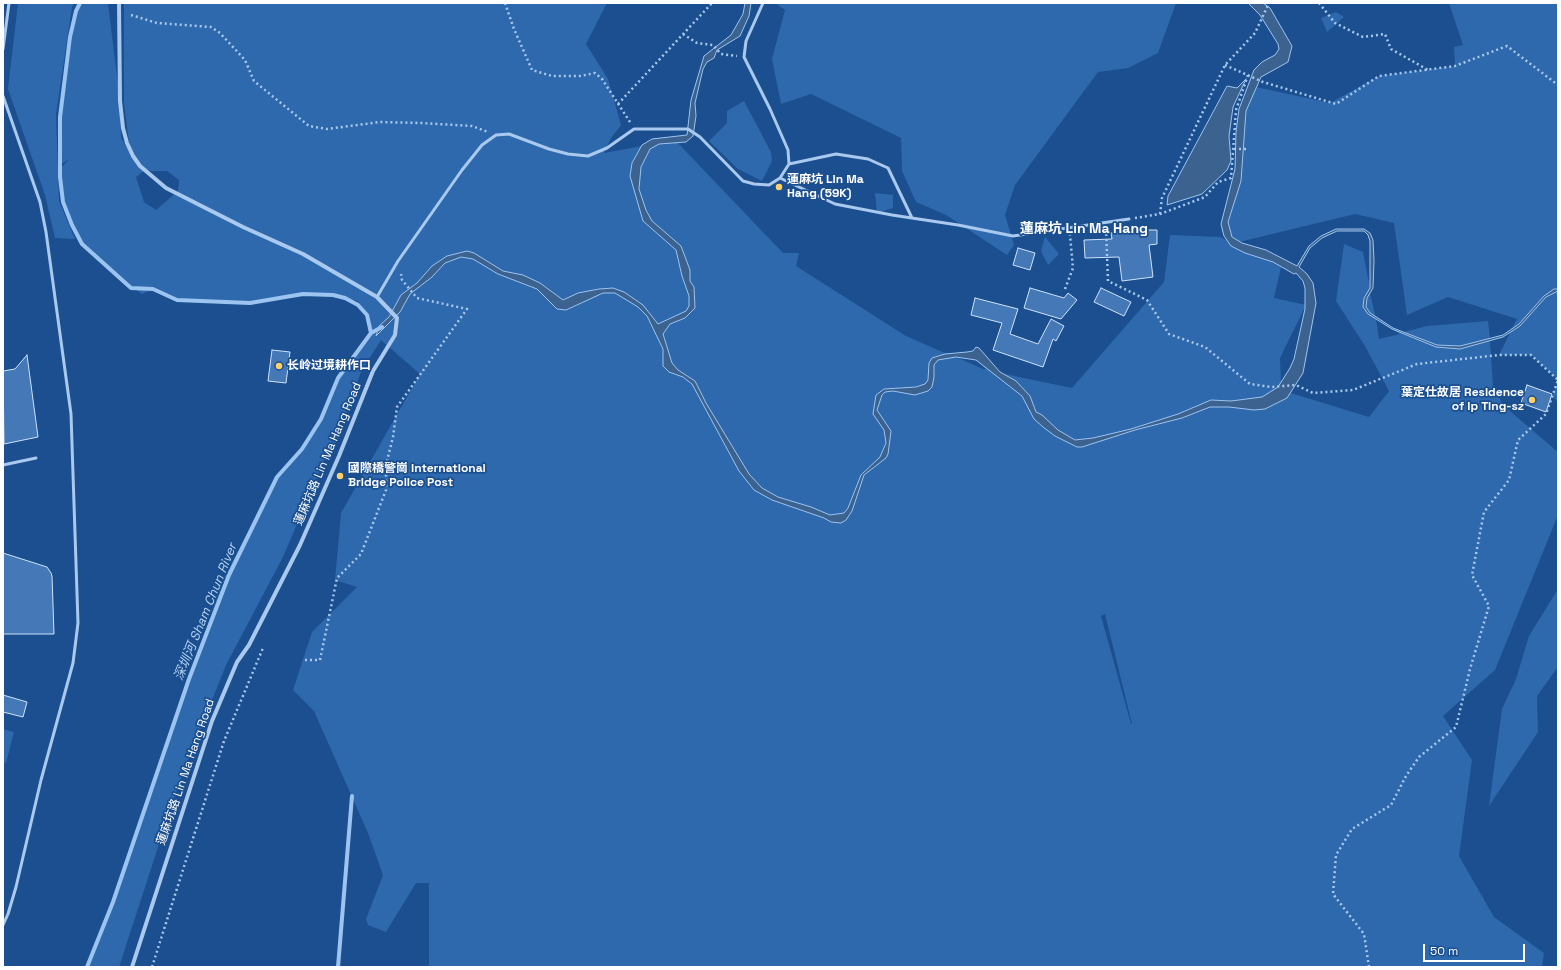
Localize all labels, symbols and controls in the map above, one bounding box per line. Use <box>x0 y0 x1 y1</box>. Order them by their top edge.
place label: 蓮麻坑 Lin Ma Hang (59K) <box>787 173 864 201</box>
marker: 蓮麻坑 Lin Ma Hang (59K) <box>774 182 784 192</box>
district label: 蓮麻坑 Lin Ma Hang <box>1020 221 1148 237</box>
place label: 长岭过境耕作口 <box>287 359 371 373</box>
marker: 长岭过境耕作口 <box>274 361 284 371</box>
street label: 蓮麻坑路 Lin Ma Hang Road <box>291 380 365 528</box>
place label: 葉定仕故居 Residence of Ip Ting-sz <box>1401 386 1524 414</box>
marker: 葉定仕故居 Residence of Ip Ting-sz <box>1527 395 1537 405</box>
place label: 國際橋警崗 International Bridge Police Post <box>348 462 486 490</box>
marker: 國際橋警崗 International Bridge Police Post <box>335 471 345 481</box>
water label: 深圳河 Sham Chun River <box>171 541 241 683</box>
street label: 蓮麻坑路 Lin Ma Hang Road <box>154 697 218 847</box>
scale bar <box>1425 936 1527 962</box>
text: 50 m <box>1430 943 1458 959</box>

